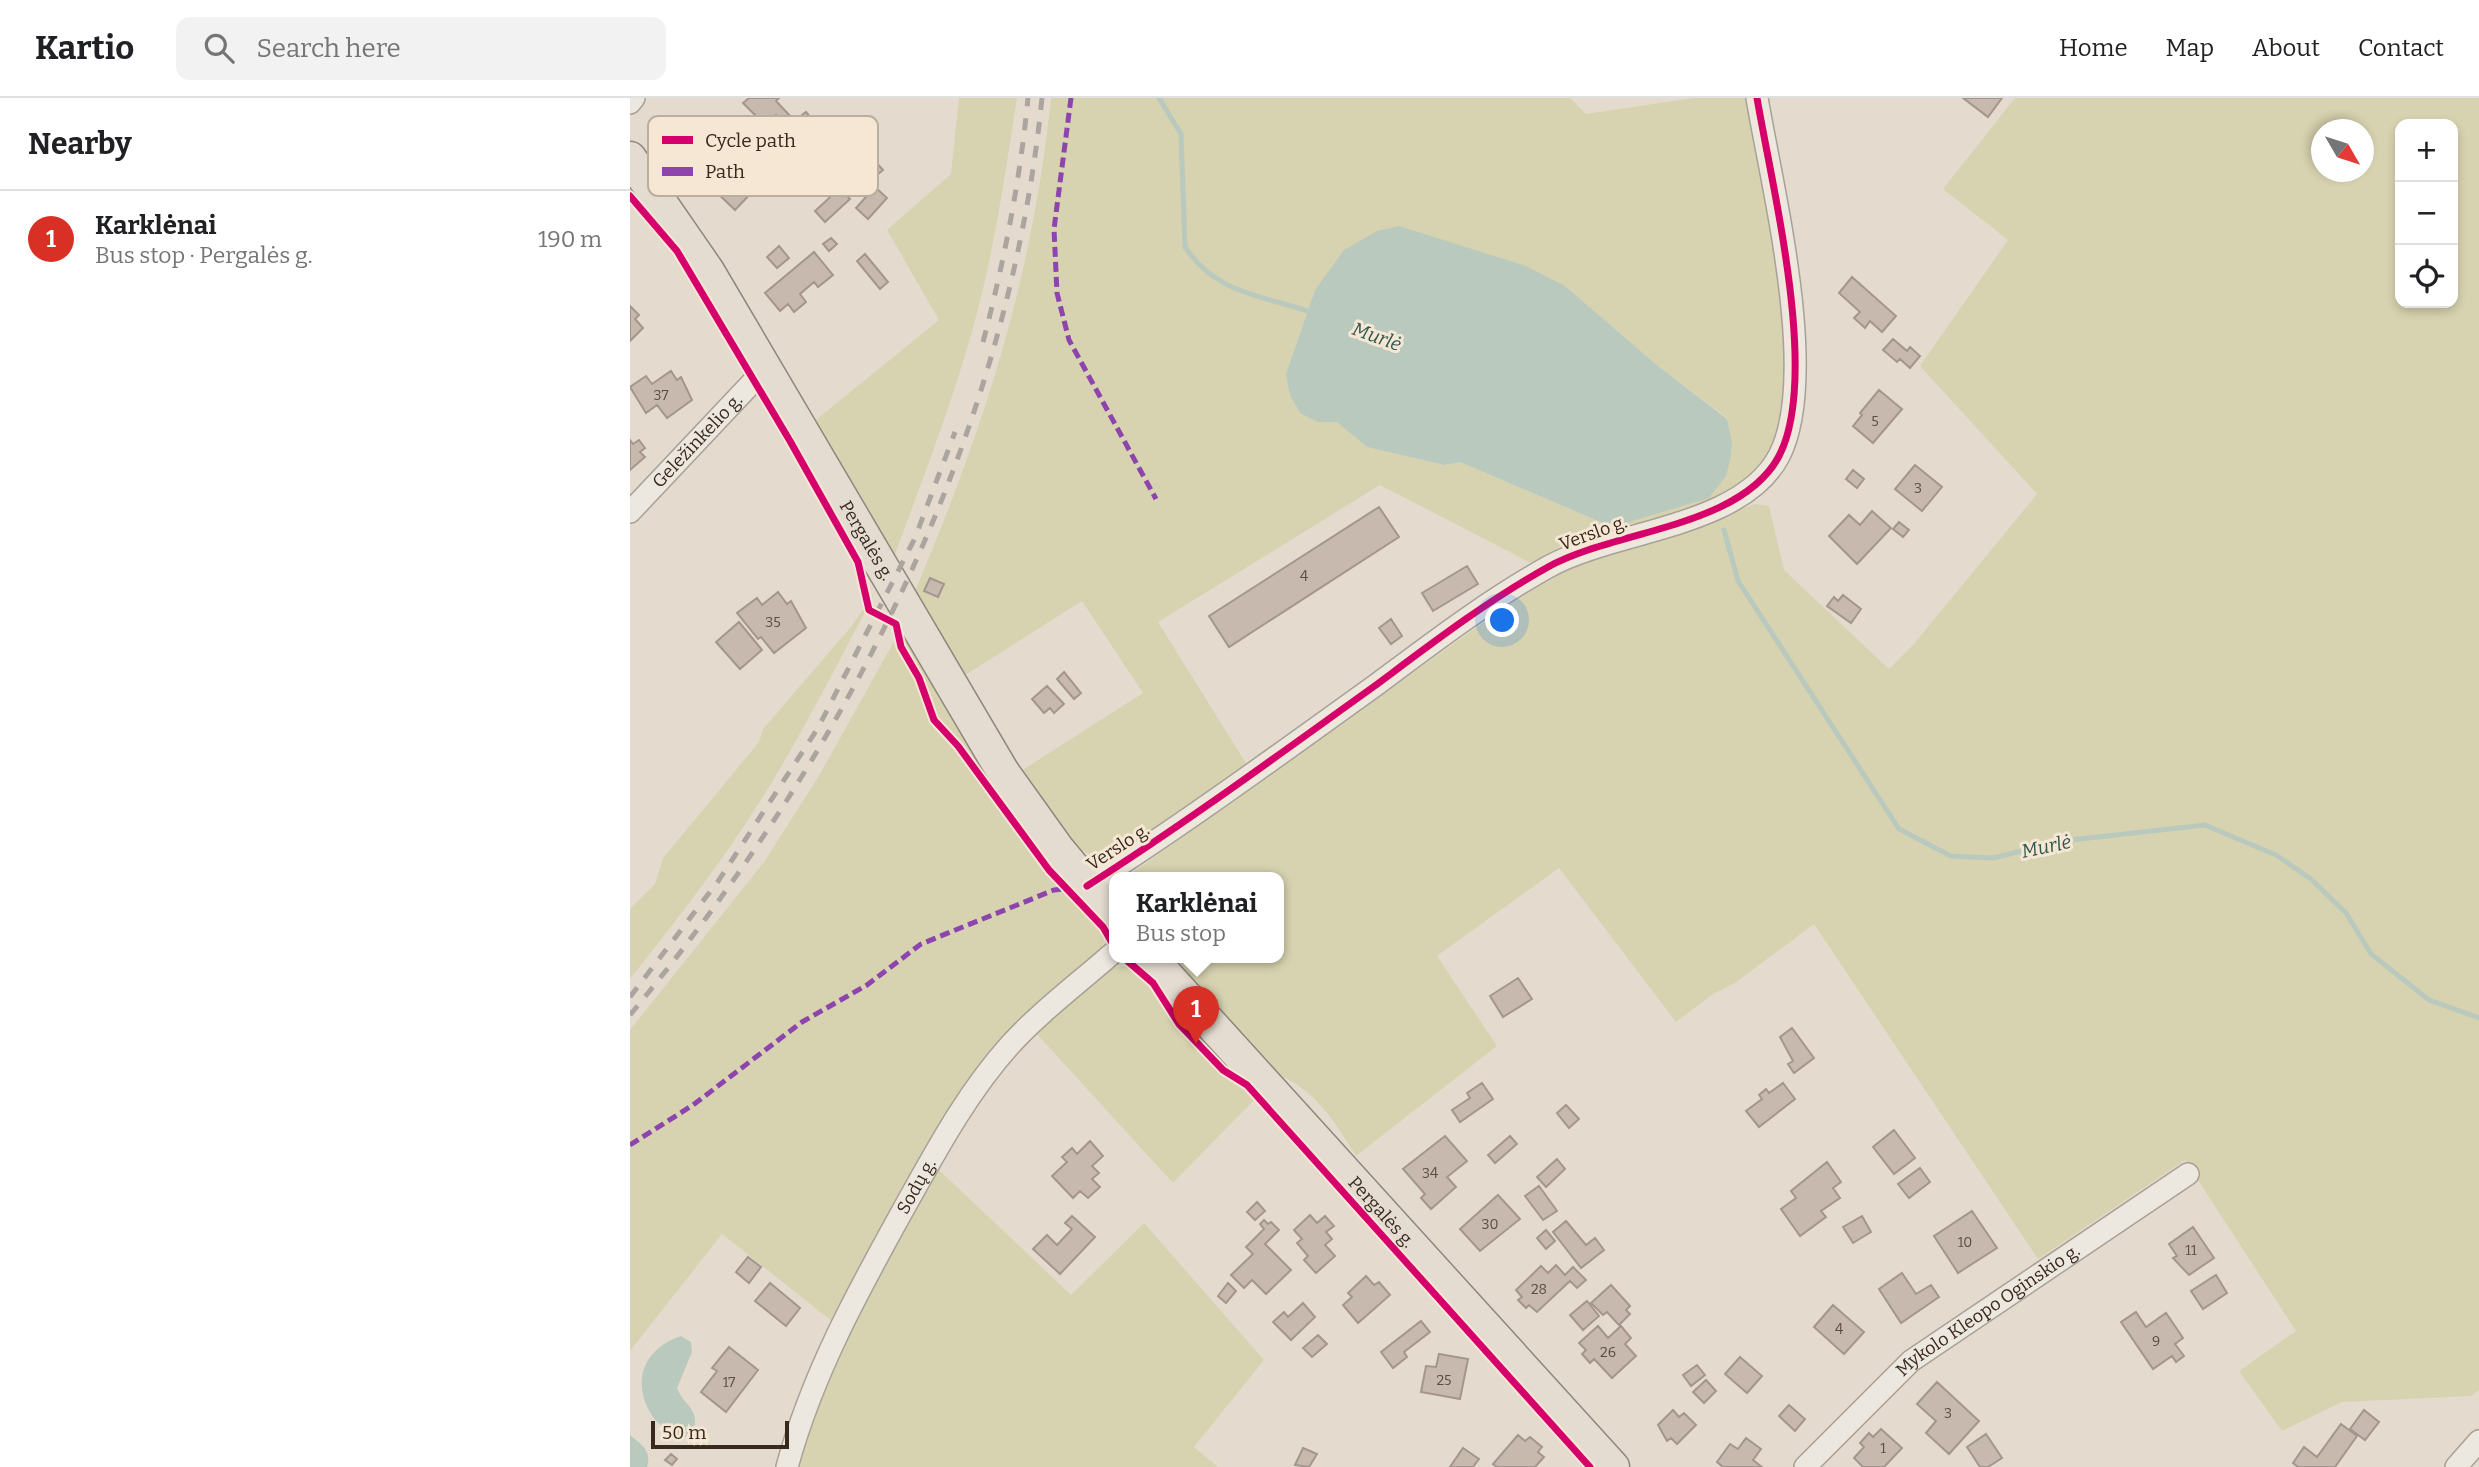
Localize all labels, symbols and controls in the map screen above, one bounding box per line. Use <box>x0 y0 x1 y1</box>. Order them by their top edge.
search box <box>176 17 666 80</box>
text: Kartio <box>35 28 134 68</box>
icon: search <box>200 29 238 67</box>
text: Search here <box>256 33 401 64</box>
text: Home <box>2059 34 2128 62</box>
text: Map <box>2166 34 2214 62</box>
text: About <box>2252 34 2320 62</box>
text: Contact <box>2358 34 2444 62</box>
legend <box>648 116 878 196</box>
north arrow <box>2311 119 2374 182</box>
map controls <box>2395 119 2458 308</box>
button: + <box>2395 119 2458 182</box>
text: Nearby <box>28 126 132 162</box>
text: Cycle path <box>705 129 796 152</box>
text: Path <box>705 160 745 183</box>
button: − <box>2395 182 2458 245</box>
text: Karklėnai <box>95 210 217 241</box>
text: 1 <box>46 225 56 253</box>
text: 190 m <box>538 225 602 253</box>
text: Bus stop · Pergalės g. <box>95 241 313 269</box>
button: locate <box>2395 245 2458 308</box>
water label: Murlė <box>1349 317 1405 356</box>
house number: 37 <box>653 387 669 404</box>
street label: Geležinkelio g. <box>648 389 747 492</box>
house number: 5 <box>1871 413 1879 430</box>
house number: 3 <box>1914 480 1922 497</box>
street label: Pergalės g. <box>835 497 899 584</box>
street label: Verslo g. <box>1556 511 1630 555</box>
house number: 4 <box>1300 568 1308 585</box>
your location <box>1485 603 1519 637</box>
house number: 35 <box>765 614 781 631</box>
street label: Verslo g. <box>1083 819 1153 875</box>
water label: Murlė <box>2019 830 2073 863</box>
popup <box>1109 872 1284 963</box>
text: Karklėnai <box>1136 888 1257 919</box>
text: Bus stop <box>1136 919 1226 947</box>
pin: 1 <box>1173 986 1219 1044</box>
street label: Sodų g. <box>892 1154 941 1218</box>
house number: 34 <box>1422 1165 1438 1182</box>
street label: Pergalės g. <box>1344 1172 1420 1252</box>
house number: 30 <box>1482 1216 1498 1233</box>
house number: 10 <box>1958 1234 1972 1251</box>
street label: Mykolo Kleopo Oginskio g. <box>1891 1239 2084 1381</box>
house number: 11 <box>2185 1242 2197 1259</box>
house number: 28 <box>1531 1281 1547 1298</box>
house number: 4 <box>1835 1321 1843 1338</box>
house number: 9 <box>2152 1333 2160 1350</box>
house number: 26 <box>1600 1344 1616 1361</box>
house number: 25 <box>1436 1372 1452 1389</box>
house number: 17 <box>723 1374 735 1391</box>
house number: 3 <box>1944 1405 1952 1422</box>
scale bar <box>651 1418 789 1450</box>
text: 50 m <box>662 1421 706 1444</box>
house number: 1 <box>1880 1440 1886 1457</box>

